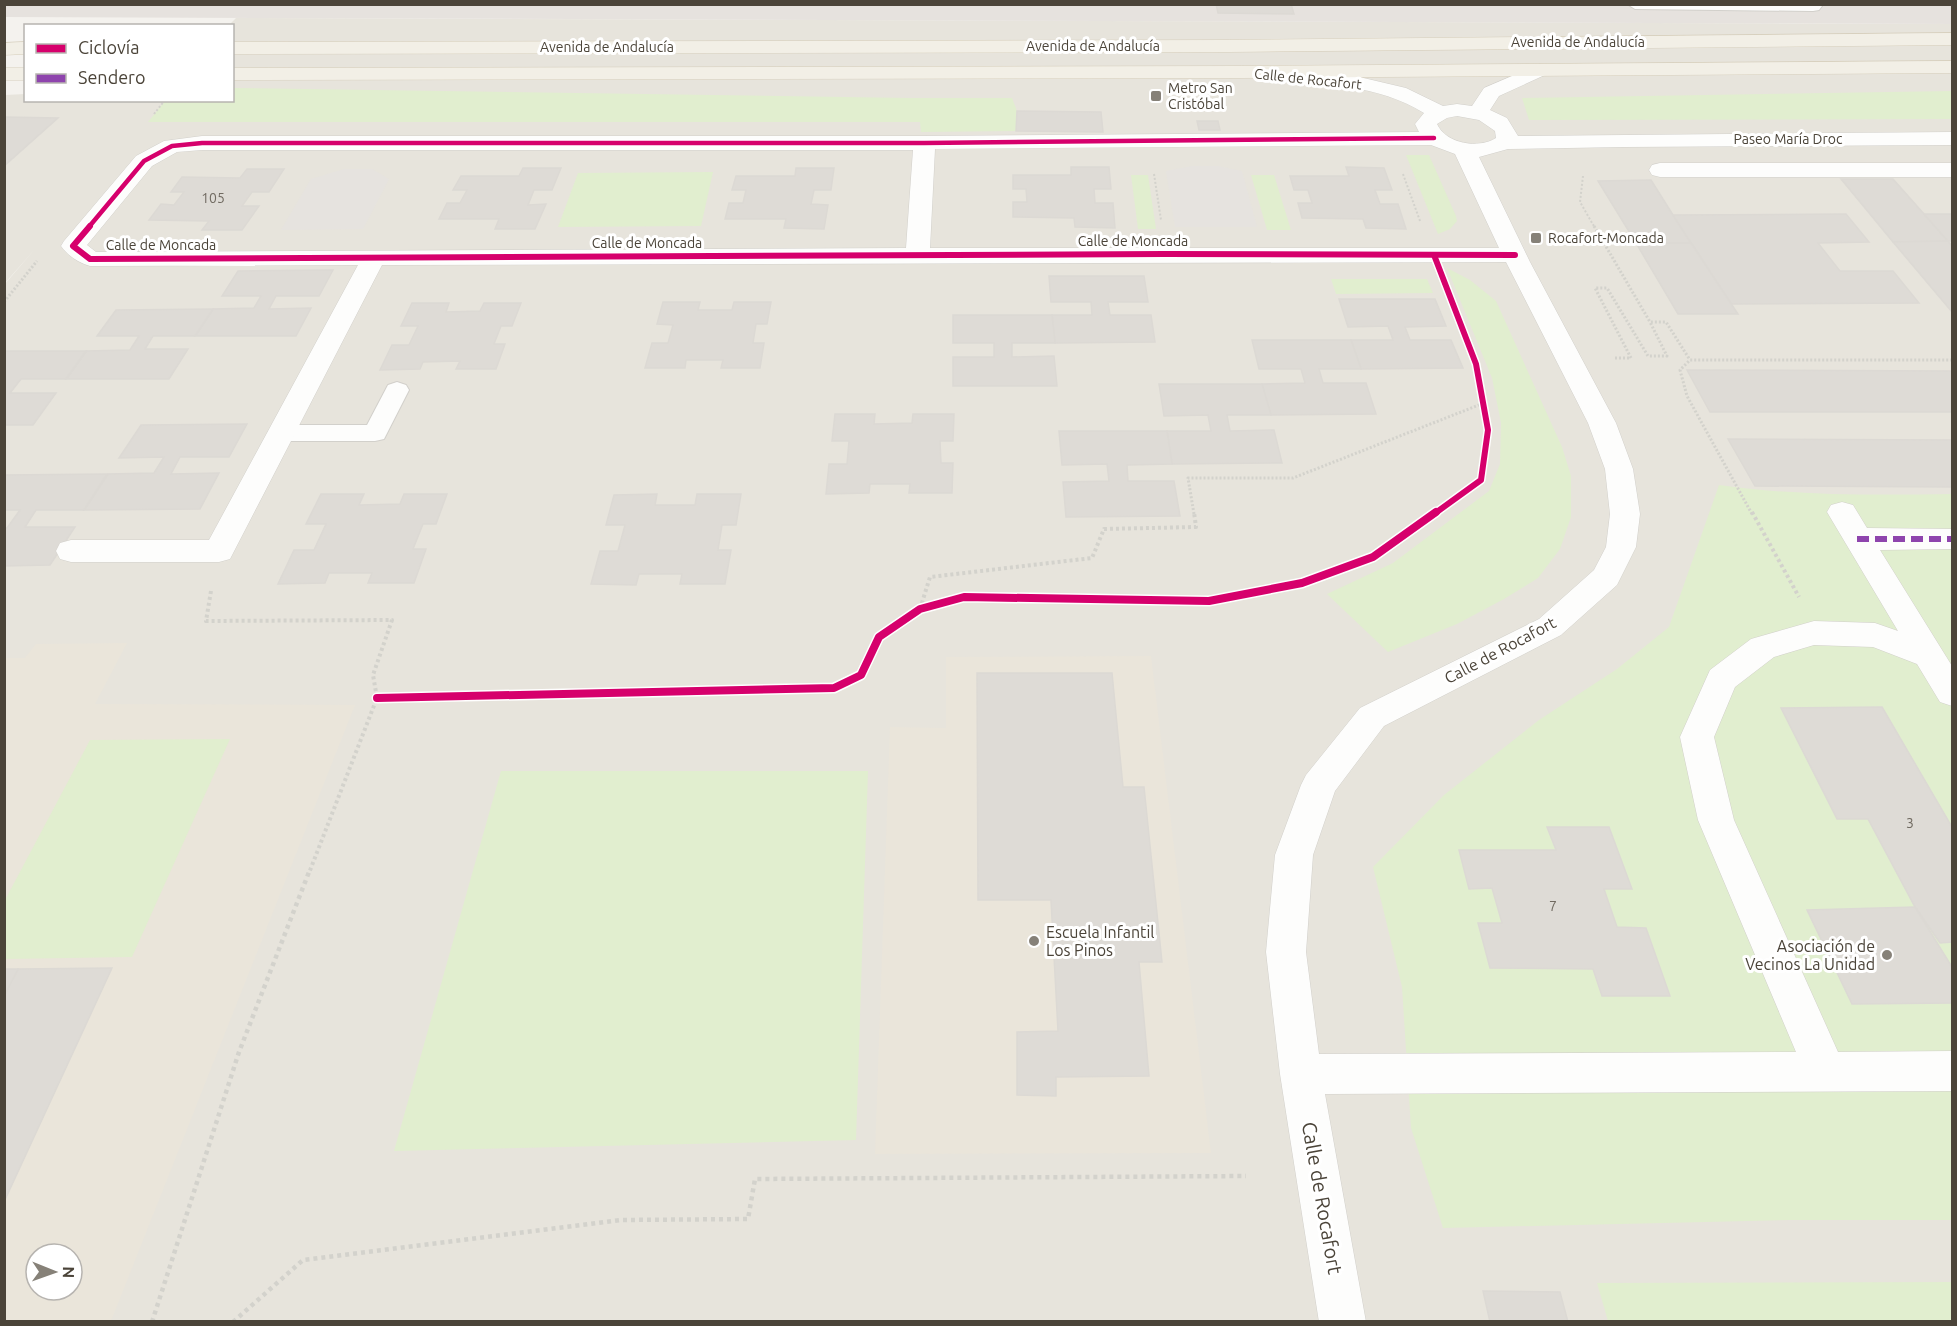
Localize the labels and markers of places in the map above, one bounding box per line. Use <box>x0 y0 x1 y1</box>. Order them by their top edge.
place label: Metro San Cristóbal <box>1168 80 1233 112</box>
marker: Metro San Cristóbal <box>1149 89 1163 103</box>
place label: Rocafort-Moncada <box>1548 230 1664 246</box>
marker: Rocafort-Moncada <box>1529 231 1543 245</box>
place label: Escuela Infantil Los Pinos <box>1046 923 1154 959</box>
marker: Escuela Infantil Los Pinos <box>1027 934 1041 948</box>
place label: Asociación de Vecinos La Unidad <box>1745 937 1875 973</box>
marker: Asociación de Vecinos La Unidad <box>1880 948 1894 962</box>

